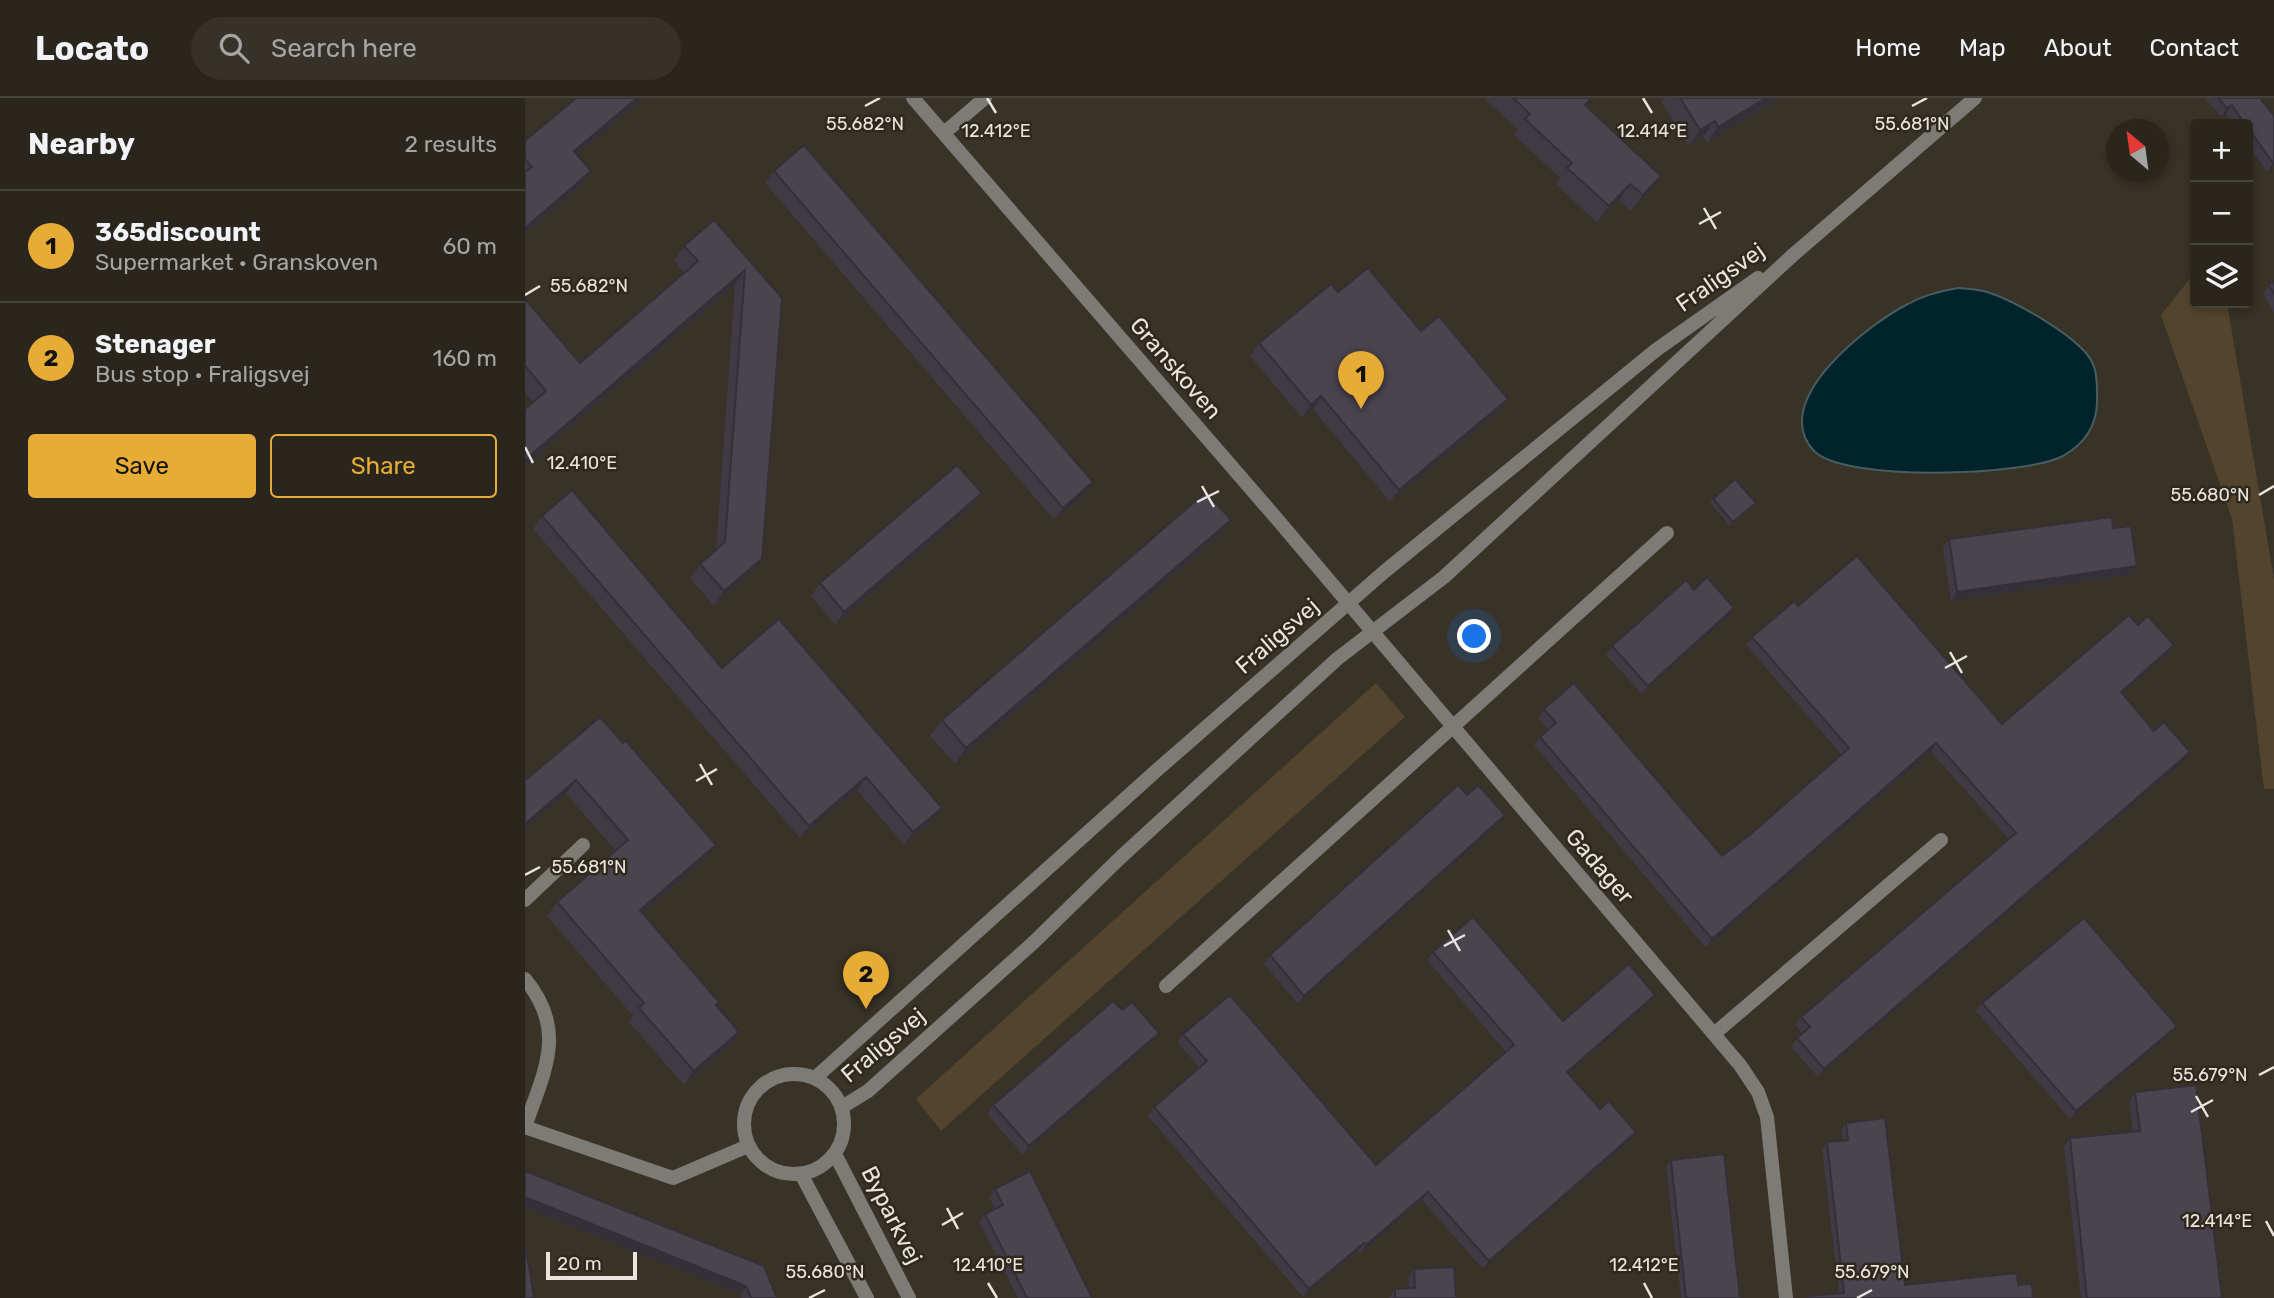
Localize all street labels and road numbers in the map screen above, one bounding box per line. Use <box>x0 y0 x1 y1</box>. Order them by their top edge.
street label: Fraligsvej <box>1670 236 1770 318</box>
street label: Granskoven <box>1124 311 1228 425</box>
street label: Fraligsvej <box>1229 592 1325 680</box>
street label: Gadager <box>1560 823 1640 909</box>
street label: Fraligsvej <box>835 1002 931 1088</box>
street label: Byparkvej <box>855 1161 929 1269</box>

